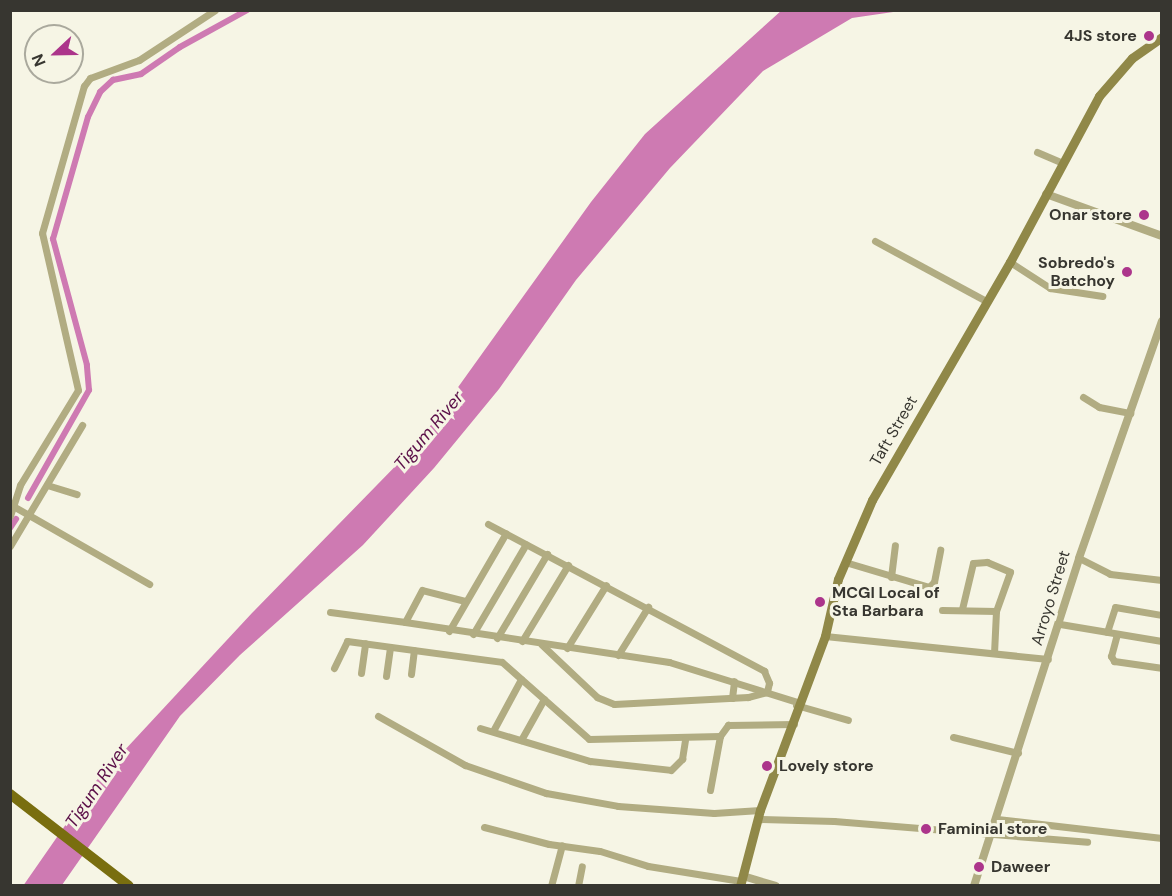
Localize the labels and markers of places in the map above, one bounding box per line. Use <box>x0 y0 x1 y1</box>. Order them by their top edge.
place label: 4JS store <box>1064 26 1137 46</box>
marker: 4JS store <box>1142 29 1156 43</box>
place label: Onar store <box>1049 205 1132 225</box>
marker: Onar store <box>1137 208 1151 222</box>
place label: Sobredo's Batchoy <box>1038 253 1115 291</box>
marker: Sobredo's Batchoy <box>1120 265 1134 279</box>
place label: MCGI Local of Sta Barbara <box>832 583 940 621</box>
marker: MCGI Local of Sta Barbara <box>813 595 827 609</box>
place label: Lovely store <box>779 756 874 776</box>
marker: Lovely store <box>760 759 774 773</box>
place label: Faminial store <box>938 819 1047 839</box>
marker: Faminial store <box>919 822 933 836</box>
place label: Daweer <box>991 857 1050 877</box>
marker: Daweer <box>972 860 986 874</box>

